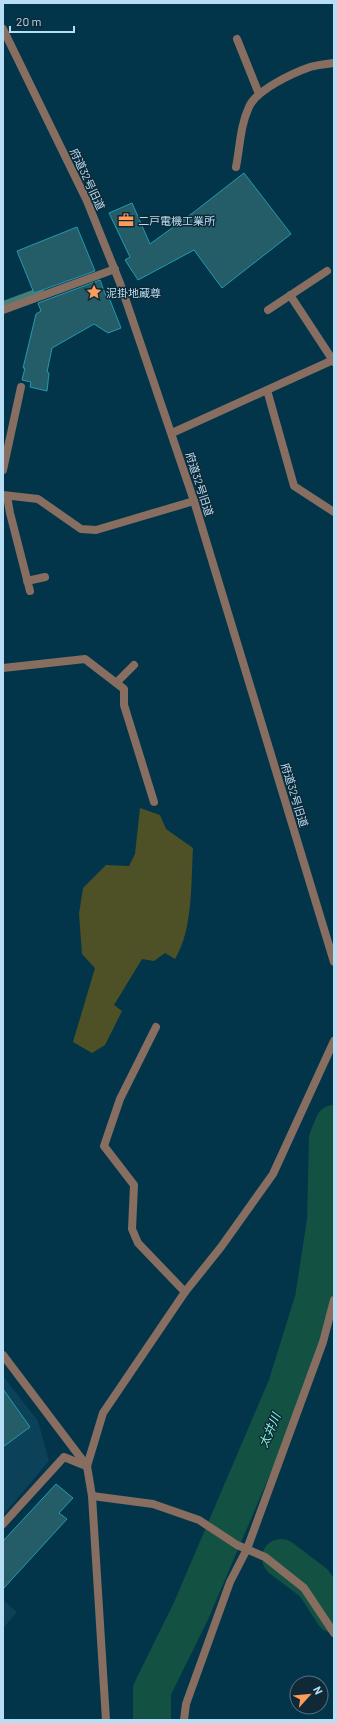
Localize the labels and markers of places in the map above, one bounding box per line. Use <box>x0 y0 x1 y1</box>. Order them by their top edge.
office icon: 二戸電機工業所 <box>117 211 135 229</box>
place label: 二戸電機工業所 <box>138 214 216 227</box>
place icon: 泥掛地蔵尊 <box>85 283 103 301</box>
place label: 泥掛地蔵尊 <box>106 286 161 299</box>

